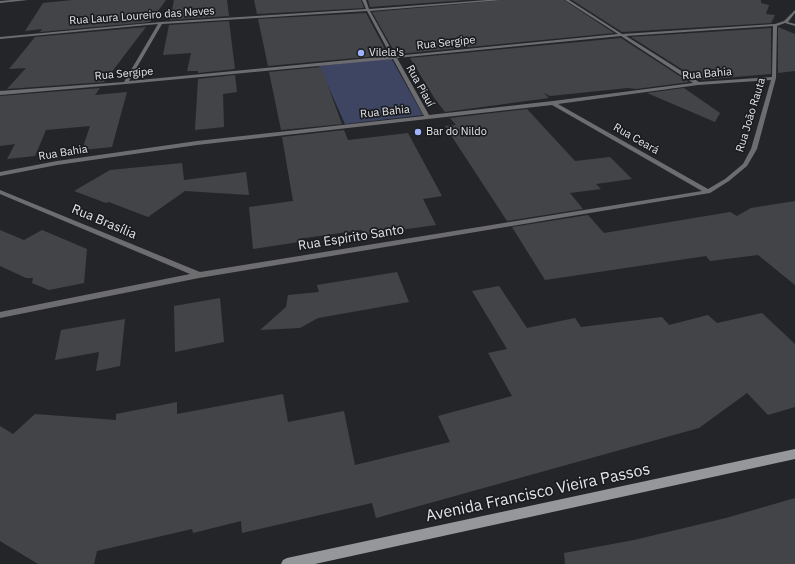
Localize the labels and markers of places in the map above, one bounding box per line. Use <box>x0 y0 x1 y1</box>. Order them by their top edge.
place label: Vilela's <box>369 46 404 60</box>
marker: Vilela's <box>356 48 366 58</box>
place label: Bar do Nildo <box>426 125 487 139</box>
marker: Bar do Nildo <box>413 127 423 137</box>

